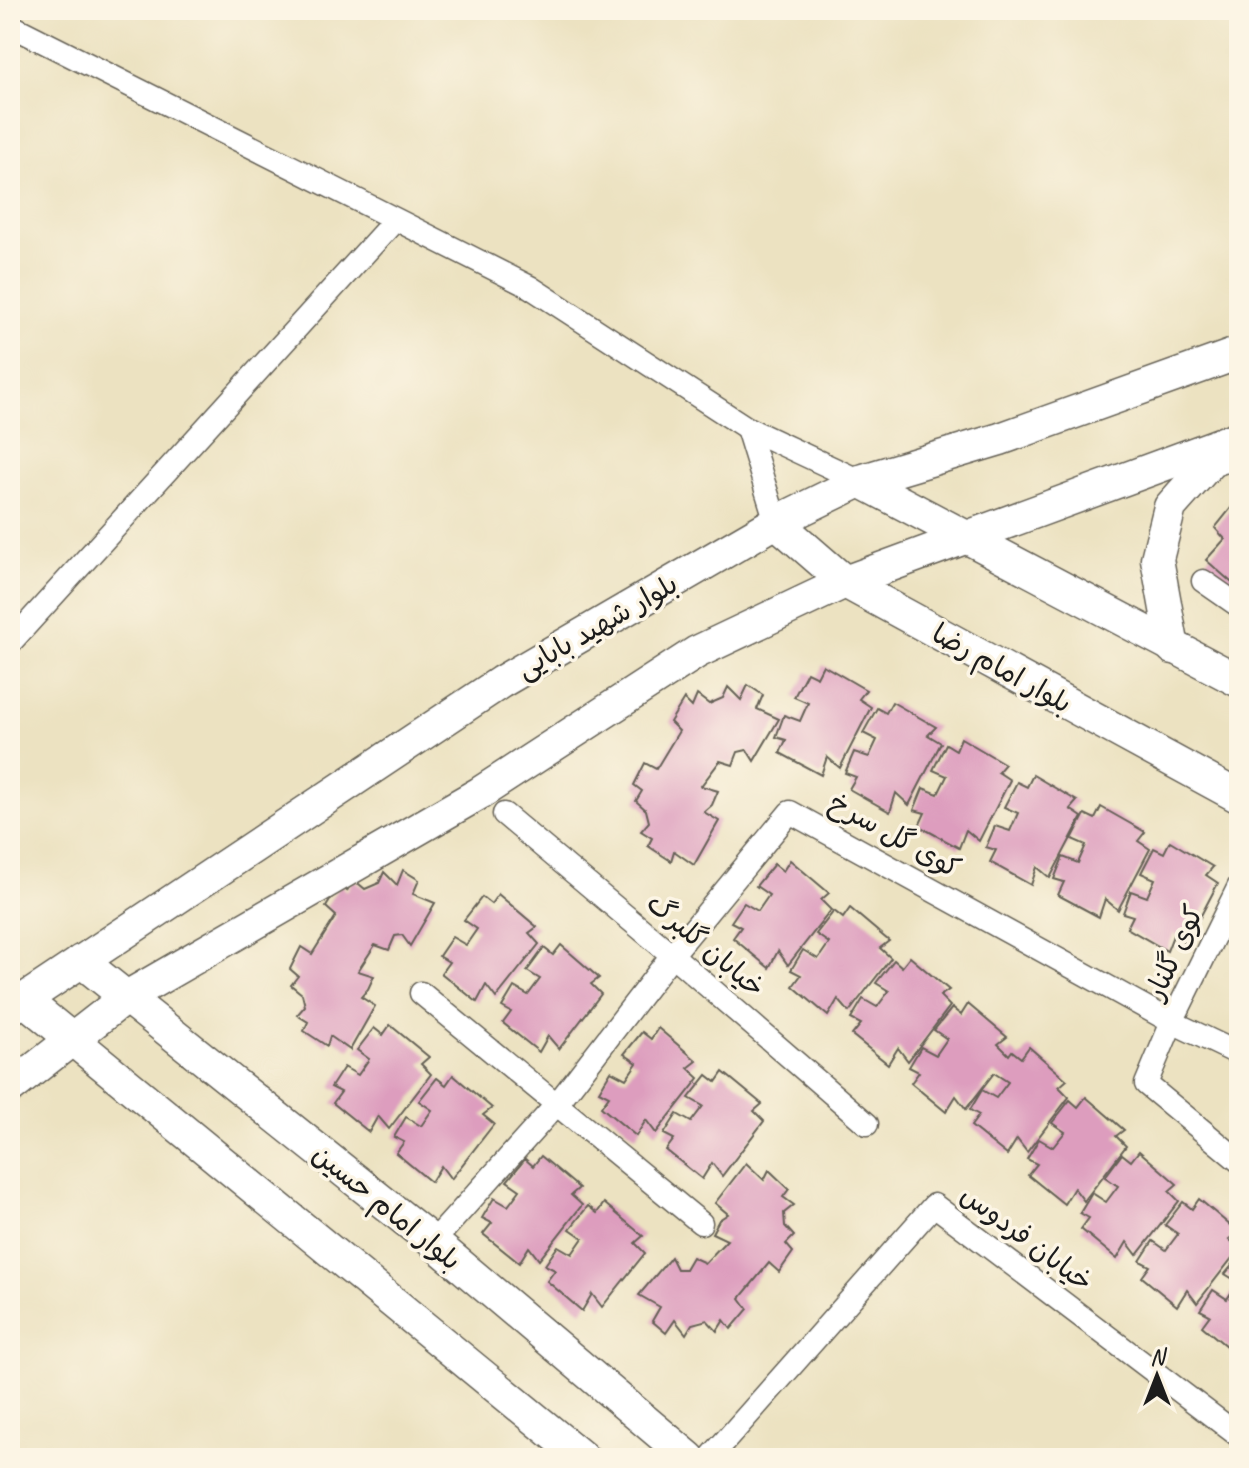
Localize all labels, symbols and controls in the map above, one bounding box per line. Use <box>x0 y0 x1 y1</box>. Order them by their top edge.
street label: بلوار شهید بابایی <box>510 566 684 686</box>
street label: بلوار امام رضا <box>924 615 1078 724</box>
street label: کوی گل سرخ <box>823 785 967 886</box>
street label: خیابان گلبرگ <box>640 885 772 1005</box>
street label: کوی گلنار <box>1136 899 1211 1007</box>
street label: بلوار امام حسین <box>303 1136 469 1281</box>
street label: خیابان فردوس <box>954 1177 1100 1299</box>
north arrow <box>1117 1336 1197 1416</box>
text: N <box>1150 1343 1167 1371</box>

